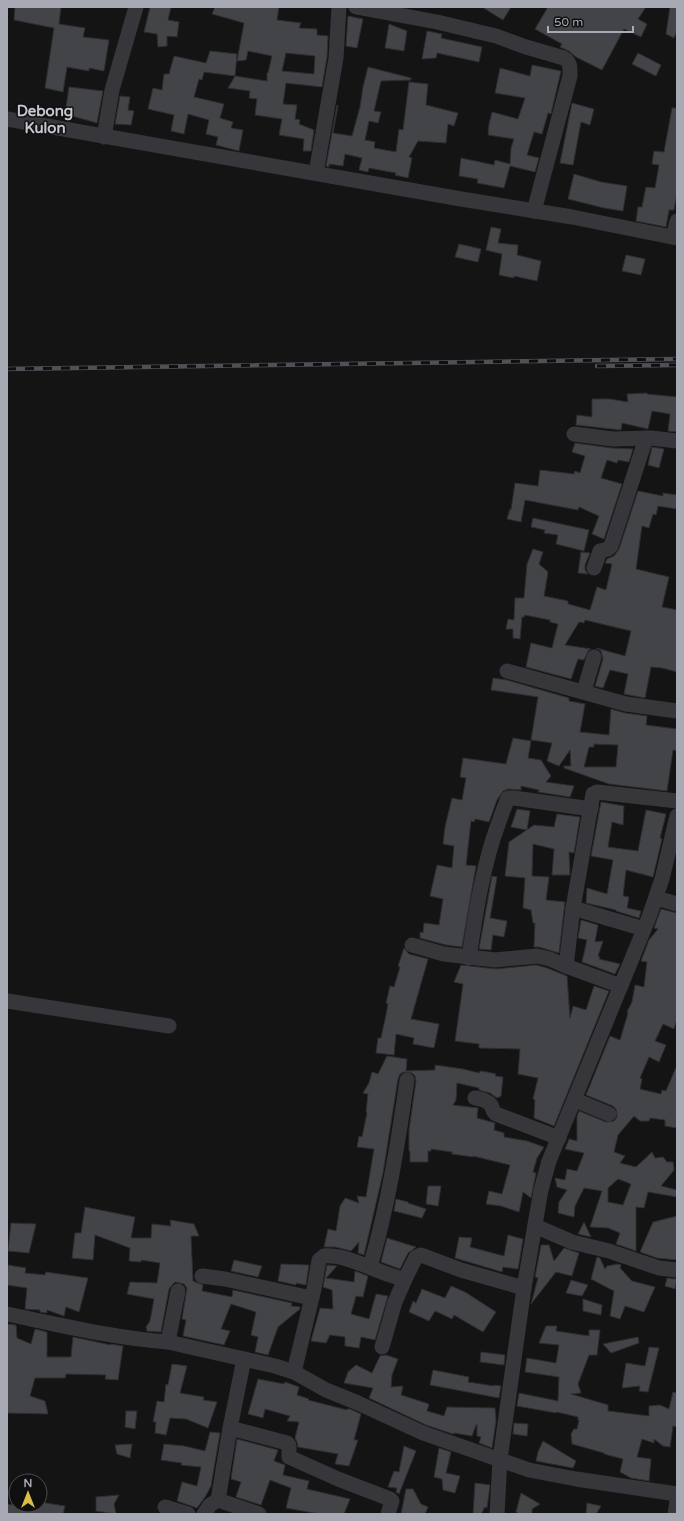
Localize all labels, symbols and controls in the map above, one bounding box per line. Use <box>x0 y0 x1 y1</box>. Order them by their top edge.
scale bar <box>548 8 633 34</box>
text: 50 m <box>554 15 583 29</box>
district label: Debong Kulon <box>17 102 73 137</box>
north arrow <box>8 1473 48 1513</box>
text: N <box>24 1477 32 1490</box>

